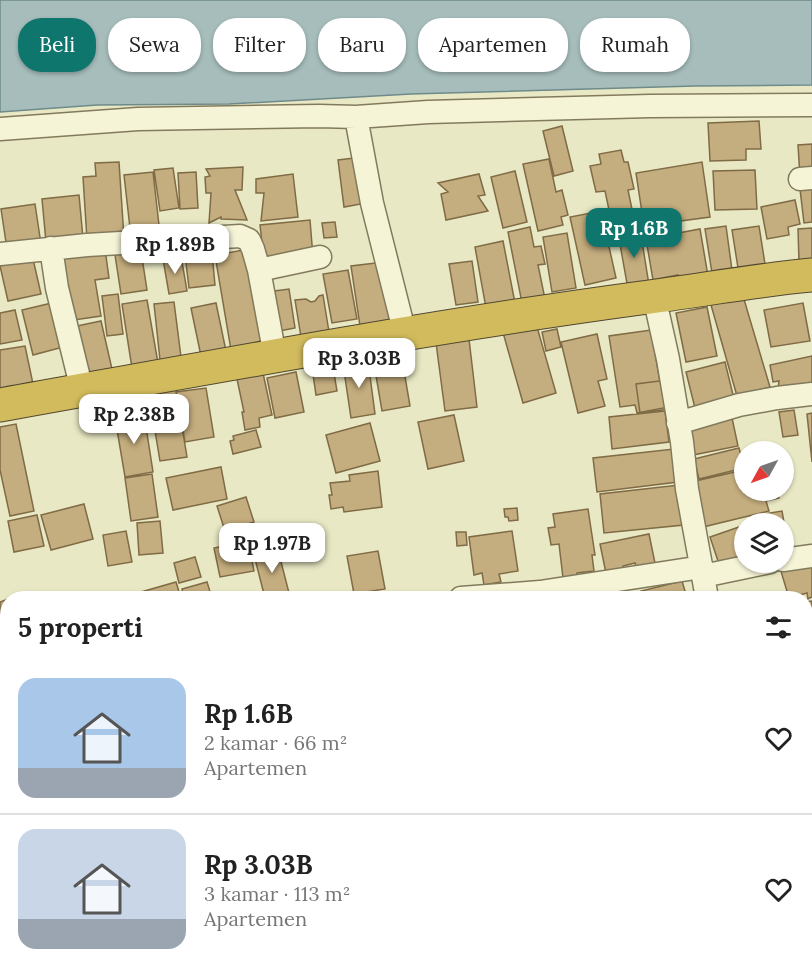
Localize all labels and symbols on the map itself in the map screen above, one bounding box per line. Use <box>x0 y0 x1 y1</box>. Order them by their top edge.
pin: Rp 1.6B <box>579 208 689 259</box>
pin: Rp 1.89B <box>113 224 237 275</box>
pin: Rp 3.03B <box>297 338 421 389</box>
pin: Rp 2.38B <box>72 394 196 445</box>
north arrow <box>734 441 794 501</box>
pin: Rp 1.97B <box>210 523 334 574</box>

